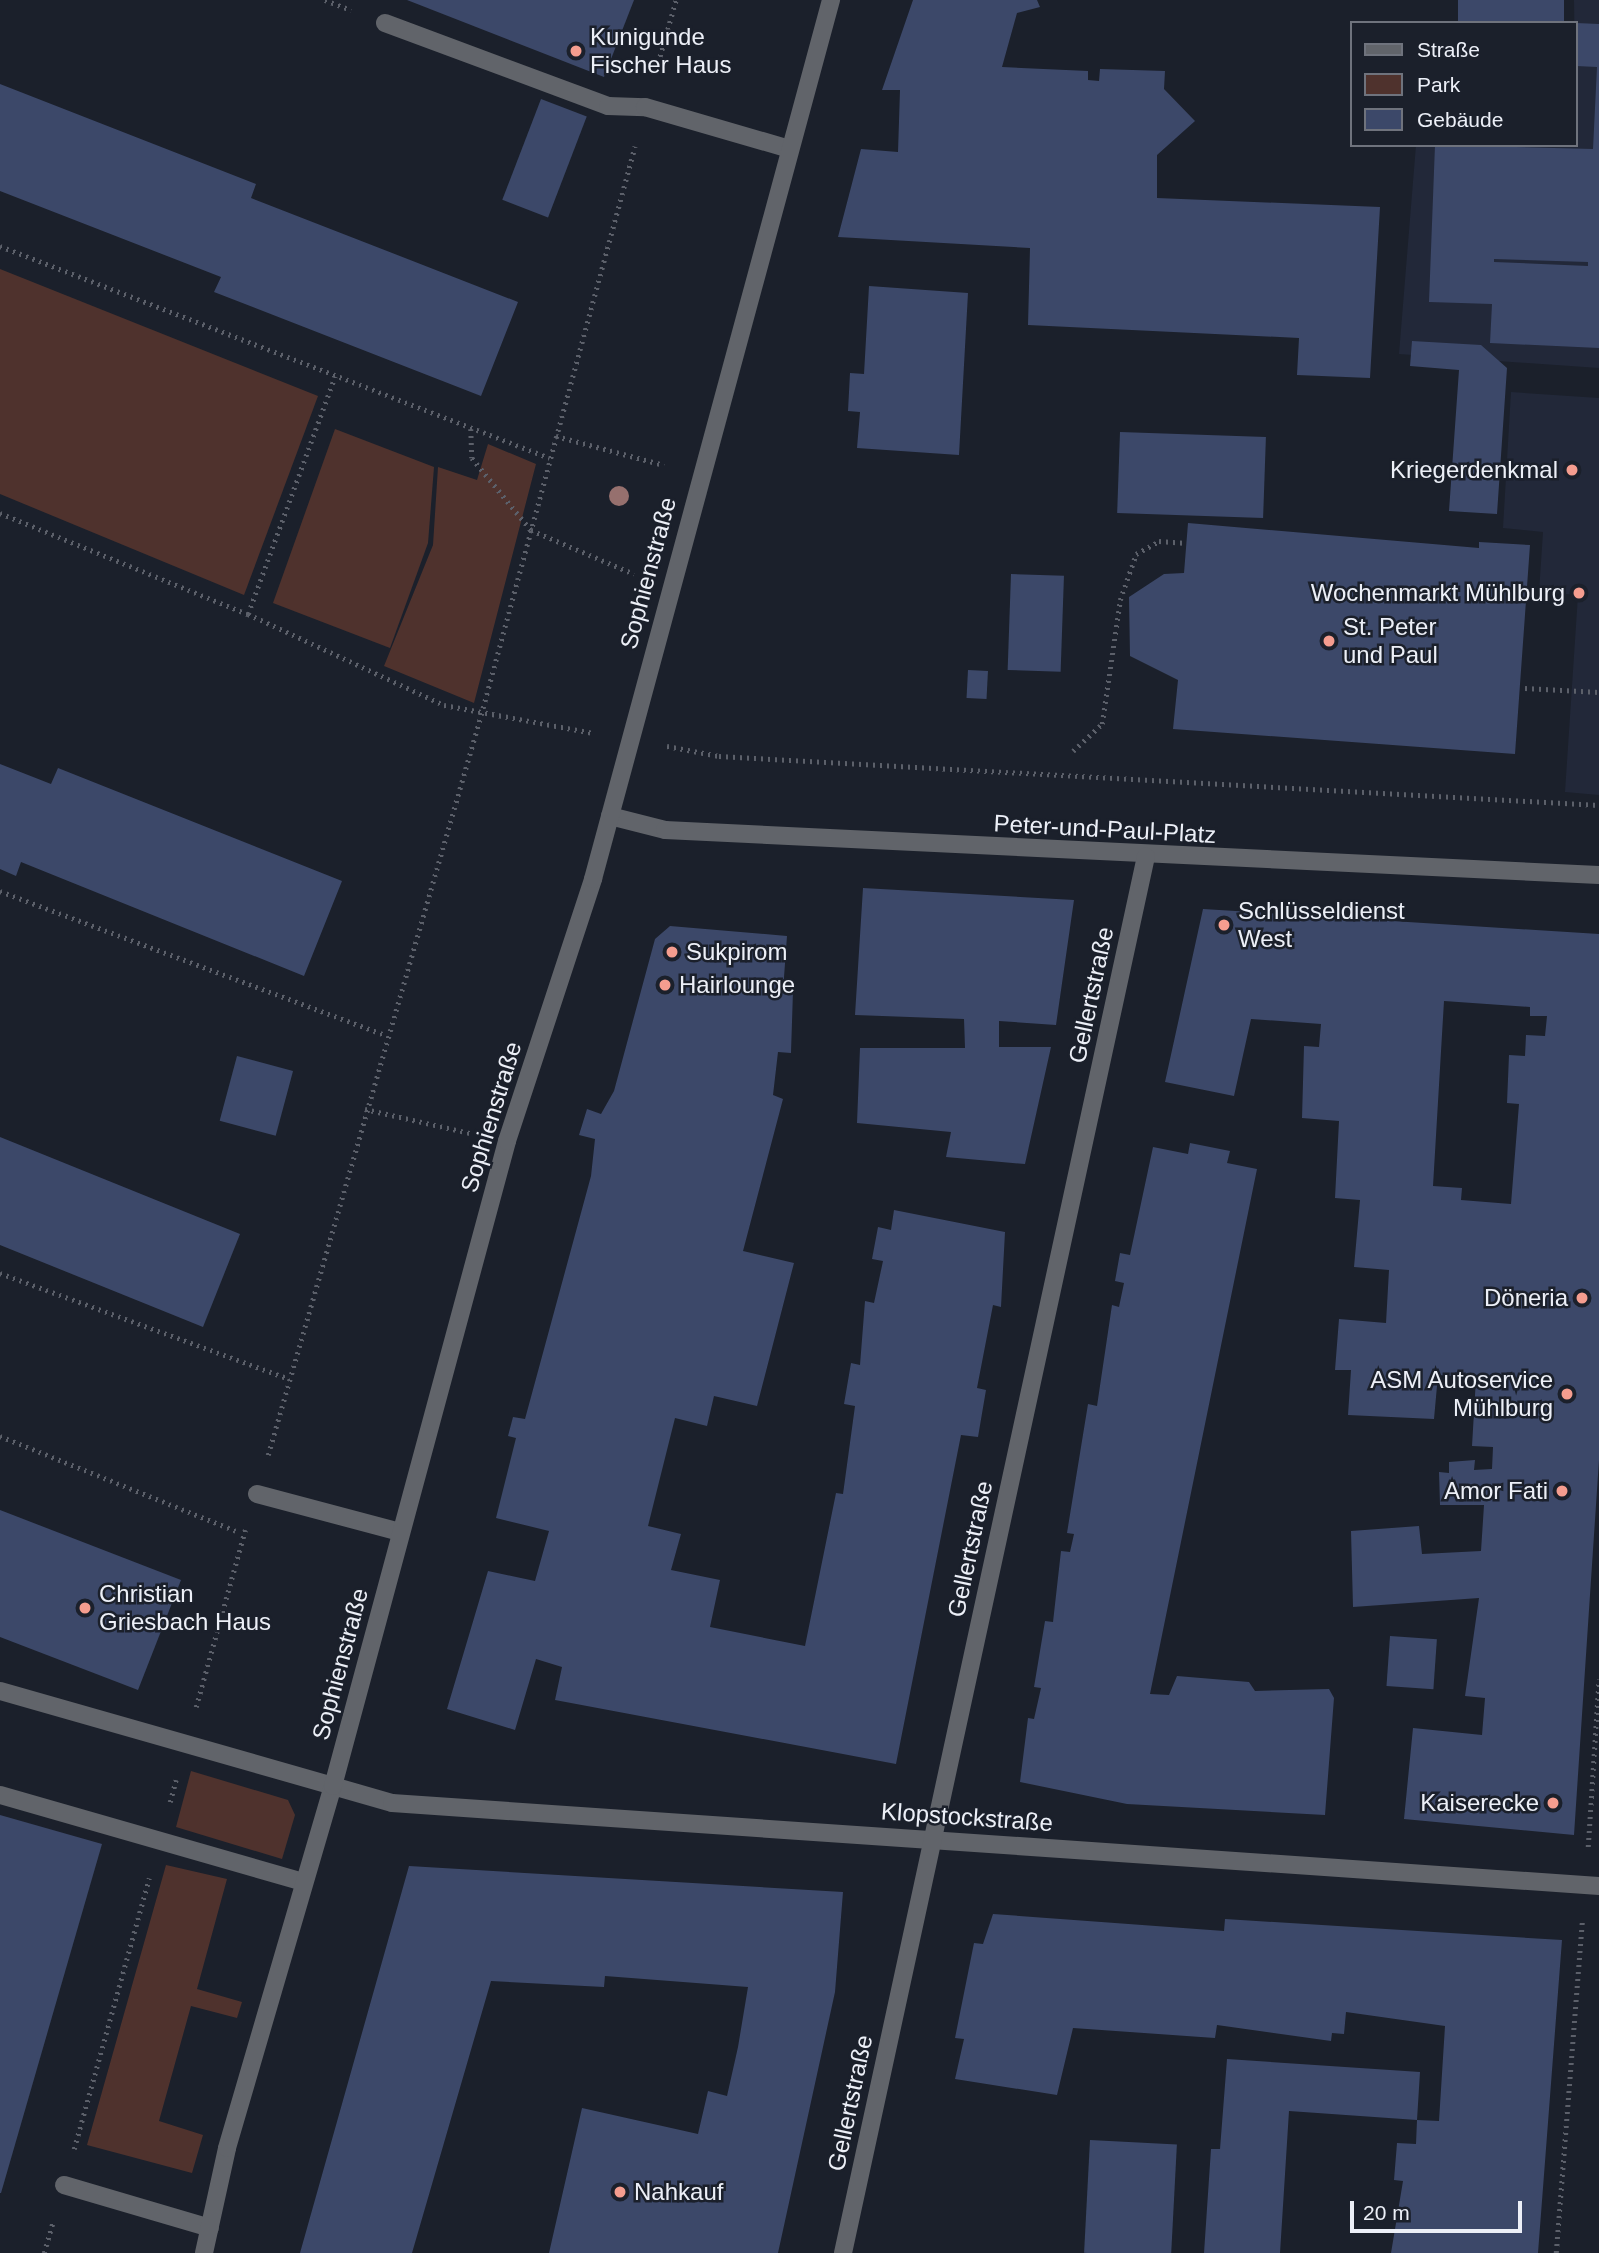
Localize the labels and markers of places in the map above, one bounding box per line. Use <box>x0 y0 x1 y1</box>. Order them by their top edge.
place label: Kunigunde Fischer Haus <box>590 23 731 79</box>
marker: Kunigunde Fischer Haus <box>568 43 584 59</box>
place label: Kriegerdenkmal <box>1390 456 1558 484</box>
marker: Kriegerdenkmal <box>1564 462 1580 478</box>
place label: Wochenmarkt Mühlburg <box>1311 579 1565 607</box>
marker: Wochenmarkt Mühlburg <box>1571 585 1587 601</box>
place label: St. Peter und Paul <box>1343 613 1438 669</box>
marker: St. Peter und Paul <box>1321 633 1337 649</box>
place label: Schlüsseldienst West <box>1238 897 1405 953</box>
marker: Schlüsseldienst West <box>1216 917 1232 933</box>
place label: Sukpirom <box>686 938 787 966</box>
marker: Sukpirom <box>664 944 680 960</box>
place label: Hairlounge <box>679 971 795 999</box>
marker: Hairlounge <box>657 977 673 993</box>
place label: Döneria <box>1484 1284 1568 1312</box>
marker: Döneria <box>1574 1290 1590 1306</box>
place label: ASM Autoservice Mühlburg <box>1369 1366 1553 1422</box>
marker: ASM Autoservice Mühlburg <box>1559 1386 1575 1402</box>
place label: Amor Fati <box>1444 1477 1548 1505</box>
marker: Amor Fati <box>1554 1483 1570 1499</box>
place label: Christian Griesbach Haus <box>99 1580 271 1636</box>
marker: Christian Griesbach Haus <box>77 1600 93 1616</box>
place label: Kaiserecke <box>1420 1789 1539 1817</box>
marker: Kaiserecke <box>1545 1795 1561 1811</box>
place label: Nahkauf <box>634 2178 723 2206</box>
marker: Nahkauf <box>612 2184 628 2200</box>

